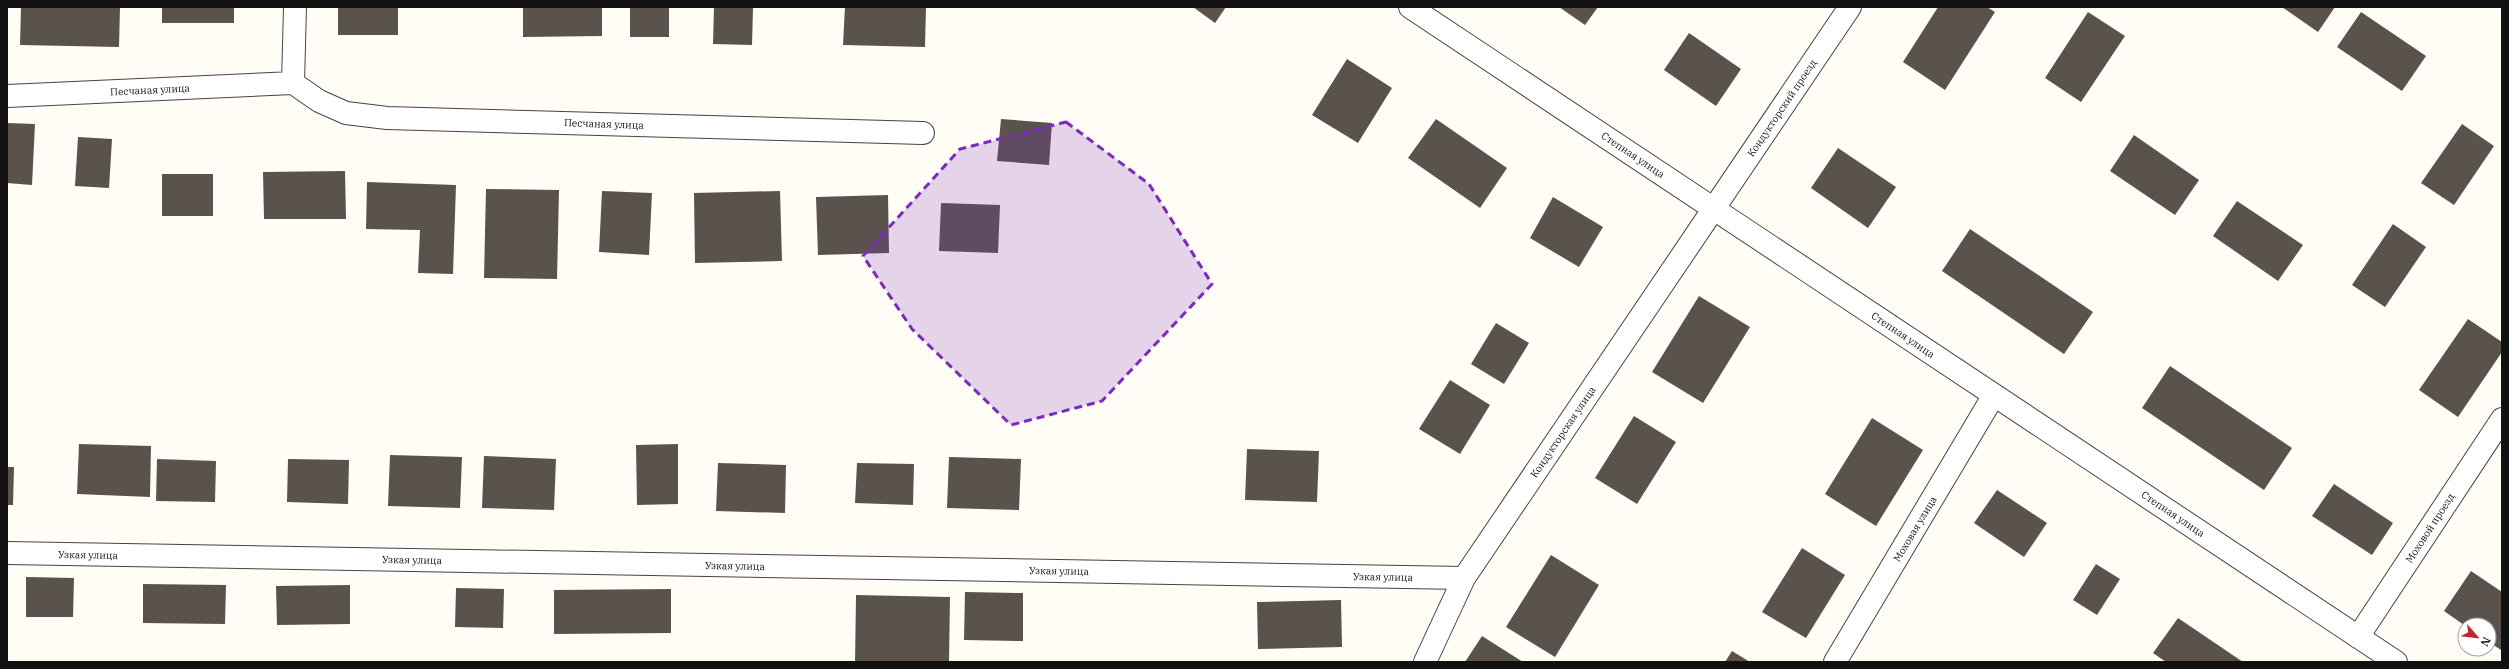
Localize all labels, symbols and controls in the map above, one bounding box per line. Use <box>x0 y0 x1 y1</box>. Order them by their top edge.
street label: Кондукторский проезд <box>1745 57 1819 159</box>
street label: Песчаная улица <box>110 81 191 99</box>
street label: Песчаная улица <box>564 116 645 132</box>
street label: Степная улица <box>1599 129 1668 181</box>
street label: Степная улица <box>1869 309 1938 361</box>
street label: Кондукторская улица <box>1528 383 1599 480</box>
street label: Степная улица <box>2139 488 2208 540</box>
street label: Моховой проезд <box>2403 491 2457 565</box>
street label: Моховая улица <box>1890 493 1940 564</box>
street label: Узкая улица <box>58 548 119 562</box>
street label: Узкая улица <box>382 553 443 567</box>
street label: Узкая улица <box>705 559 766 573</box>
street label: Узкая улица <box>1029 564 1090 578</box>
street label: Узкая улица <box>1353 570 1414 584</box>
north arrow <box>2457 617 2497 657</box>
text: N <box>2477 635 2494 649</box>

